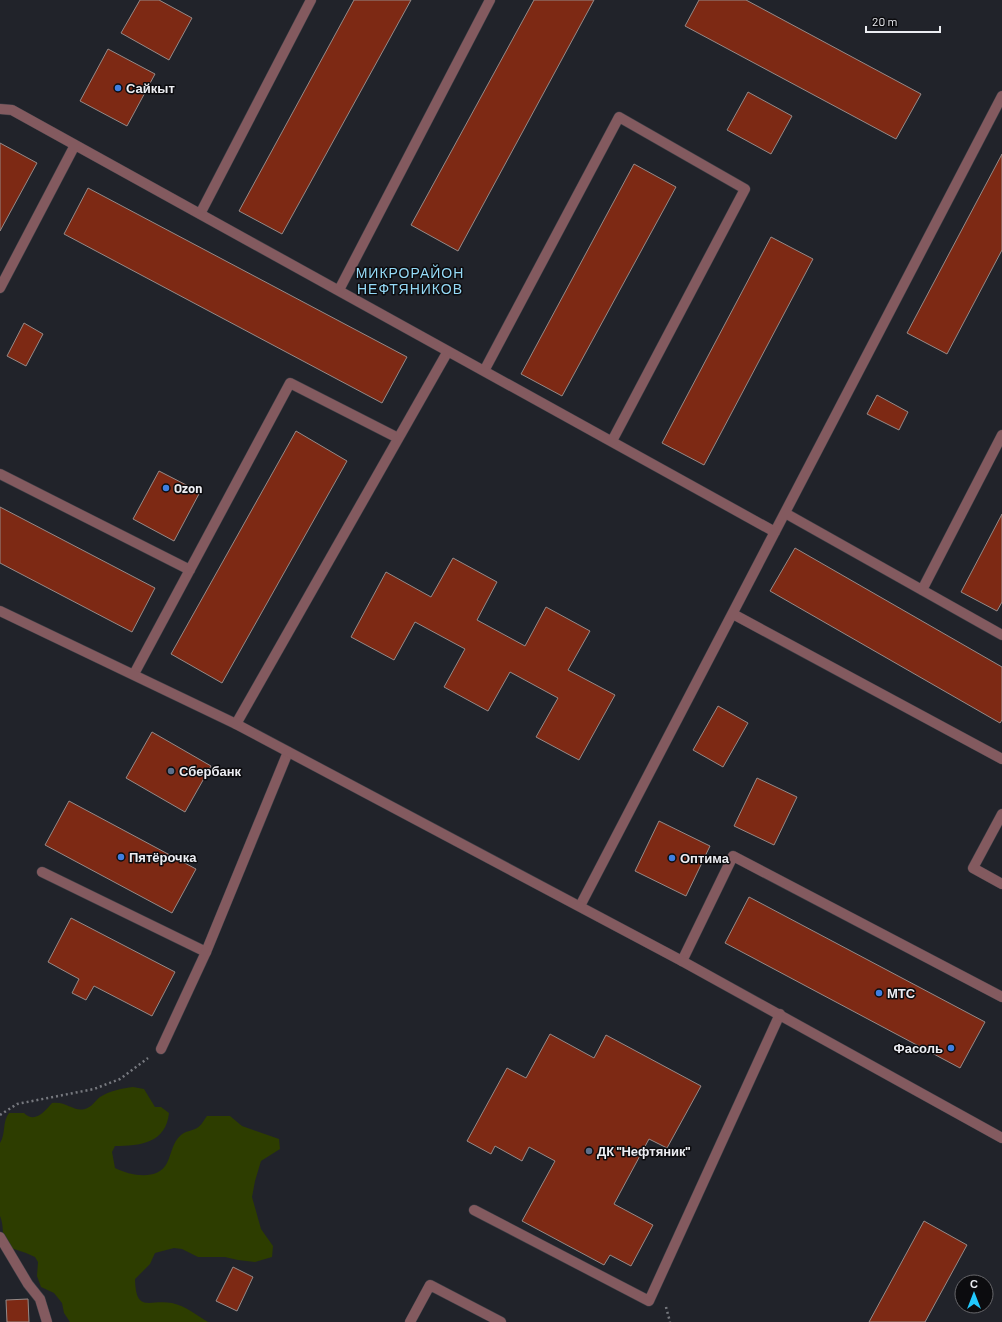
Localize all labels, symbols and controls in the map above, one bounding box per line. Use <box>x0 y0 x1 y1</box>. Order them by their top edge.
scale bar <box>866 8 940 34</box>
text: 20 m <box>872 14 898 28</box>
place label: Сайкыт <box>126 80 175 96</box>
marker: Сайкыт <box>113 83 123 93</box>
district label: МИКРОРАЙОН НЕФТЯНИКОВ <box>356 264 464 297</box>
place label: Ozon <box>174 480 202 496</box>
marker: Ozon <box>161 483 171 493</box>
place label: Сбербанк <box>179 763 242 779</box>
marker: Сбербанк <box>166 766 176 776</box>
place label: Пятёрочка <box>129 849 197 865</box>
place label: Оптима <box>680 850 730 866</box>
marker: Пятёрочка <box>116 852 126 862</box>
marker: Оптима <box>667 853 677 863</box>
place label: МТС <box>887 985 916 1001</box>
marker: МТС <box>874 988 884 998</box>
place label: Фасоль <box>894 1040 943 1056</box>
marker: Фасоль <box>946 1043 956 1053</box>
place label: ДК "Нефтяник" <box>597 1143 691 1159</box>
marker: ДК "Нефтяник" <box>584 1146 594 1156</box>
north arrow <box>954 1274 994 1314</box>
text: С <box>970 1277 978 1290</box>

